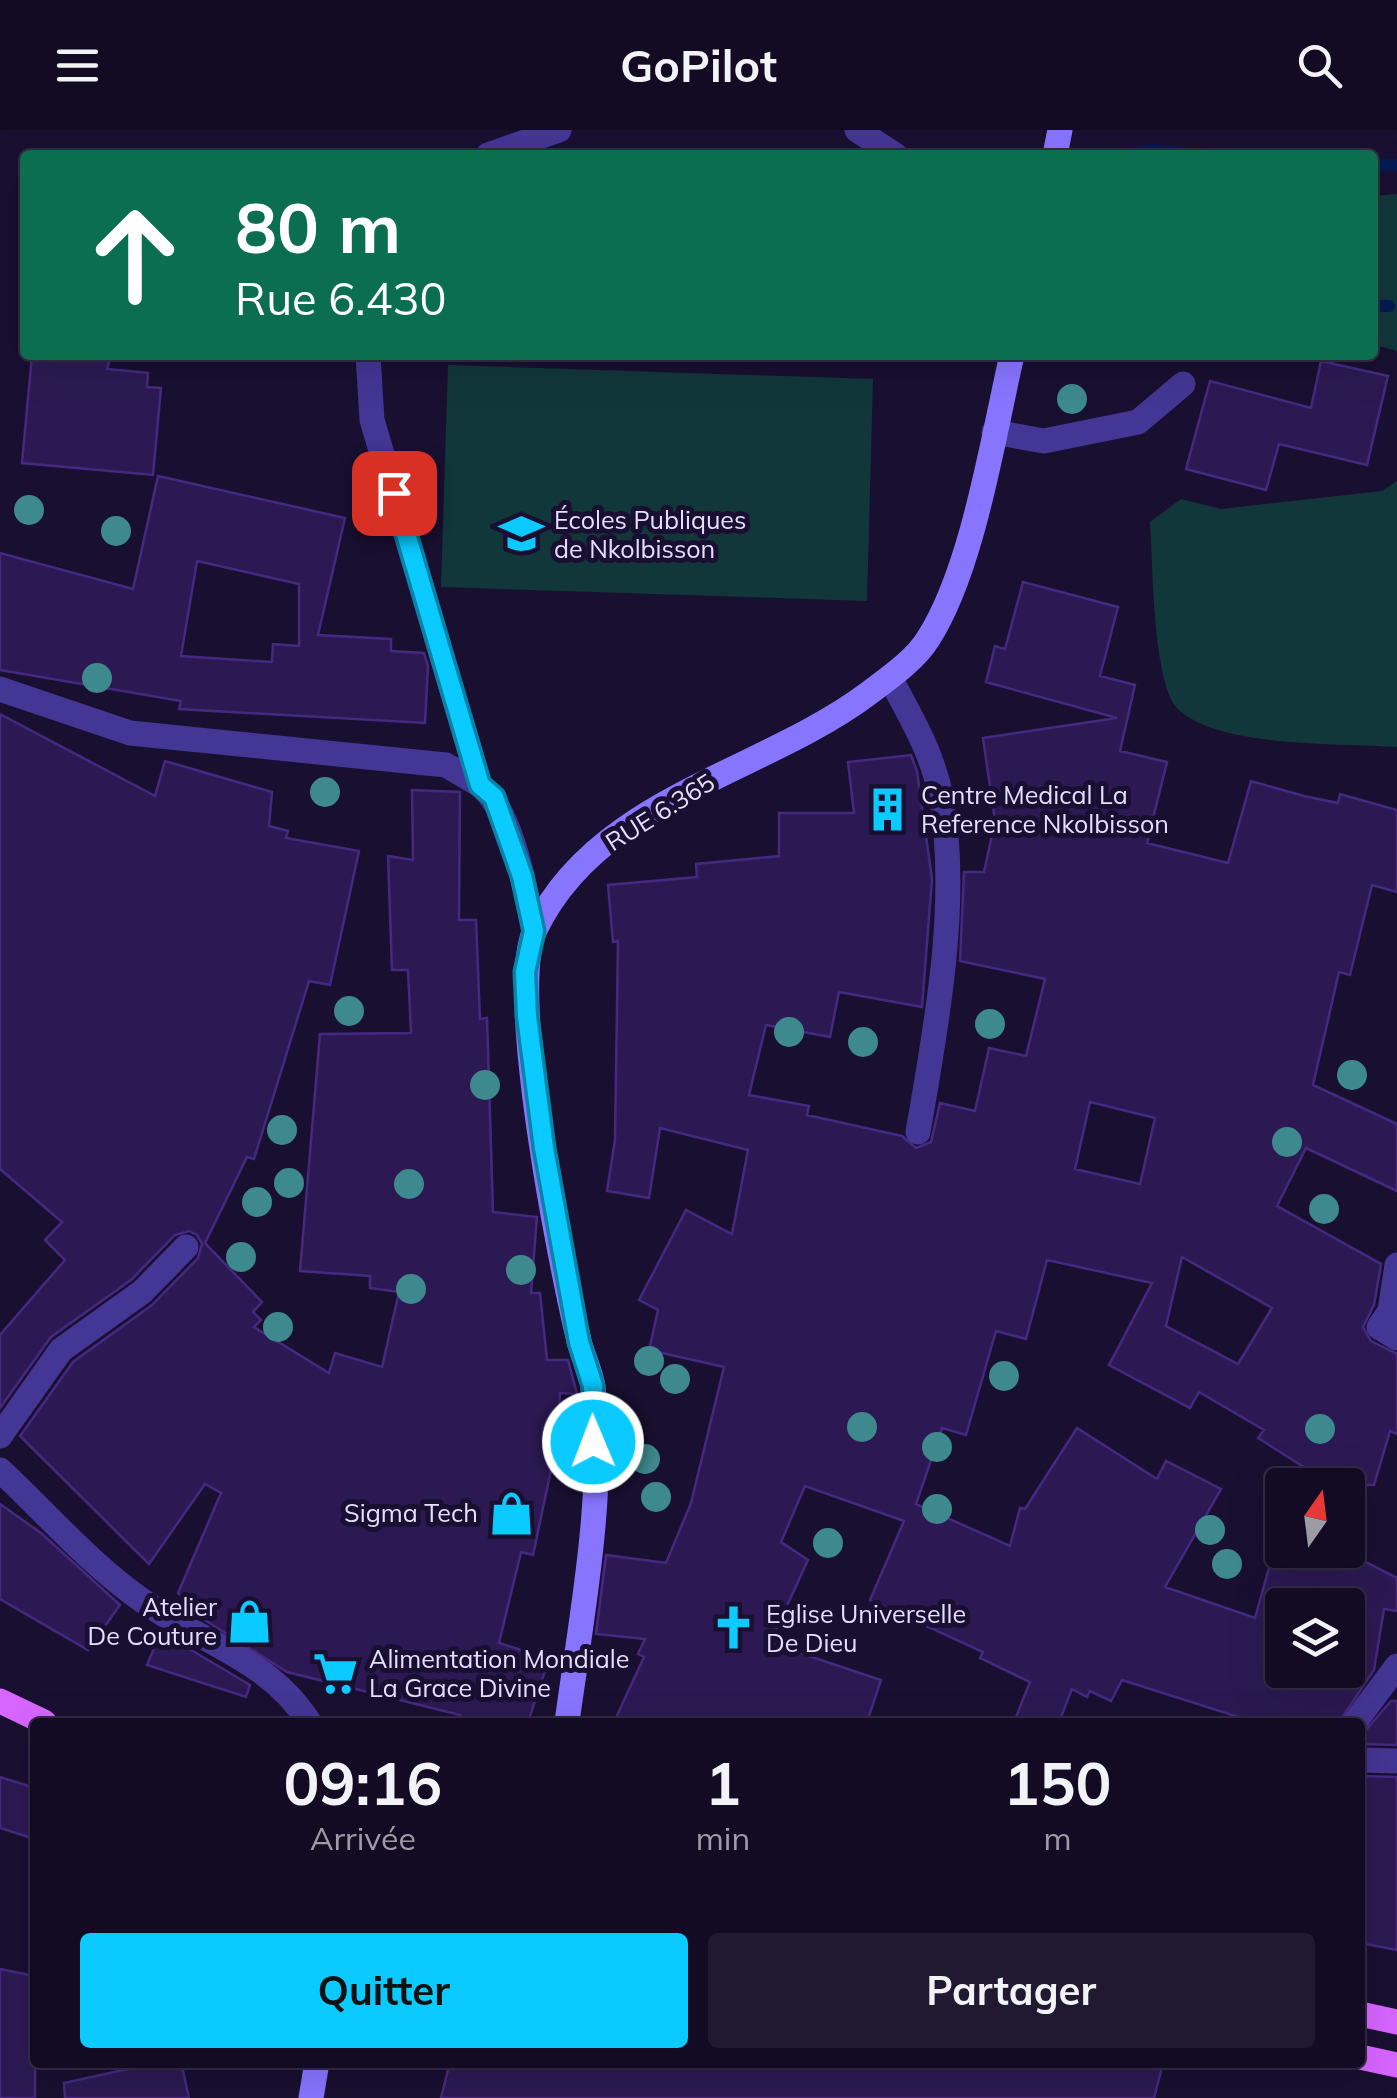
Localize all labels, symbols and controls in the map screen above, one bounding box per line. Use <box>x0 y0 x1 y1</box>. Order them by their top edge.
text: GoPilot <box>620 37 777 93</box>
icon: menu <box>50 38 105 93</box>
icon: search <box>1292 38 1347 93</box>
text: 80 m <box>235 183 401 271</box>
icon: ahead <box>70 190 200 320</box>
text: Rue 6.430 <box>235 270 447 326</box>
pin <box>352 451 437 536</box>
icon: arrive <box>367 466 422 521</box>
place label: Écoles Publiques de Nkolbisson <box>554 504 746 564</box>
school or university icon: Écoles Publiques de Nkolbisson <box>497 510 545 558</box>
street label: RUE 6.365 <box>600 766 720 857</box>
place label: Centre Medical La Reference Nkolbisson <box>921 779 1169 839</box>
building icon: Centre Medical La Reference Nkolbisson <box>864 785 912 833</box>
position arrow <box>541 1390 645 1494</box>
north arrow <box>1265 1468 1365 1568</box>
map controls <box>1265 1468 1365 1688</box>
shop icon: Sigma Tech <box>487 1489 535 1537</box>
place label: Sigma Tech <box>344 1497 478 1528</box>
button: layers <box>1265 1588 1365 1688</box>
place label: Atelier De Couture <box>88 1591 217 1651</box>
shop icon: Atelier De Couture <box>226 1597 274 1645</box>
place label: Eglise Universelle De Dieu <box>766 1598 966 1658</box>
church icon: Eglise Universelle De Dieu <box>709 1604 757 1652</box>
place label: Alimentation Mondiale La Grace Divine <box>369 1643 629 1703</box>
supermarket icon: Alimentation Mondiale La Grace Divine <box>312 1649 360 1697</box>
text: 09:16 <box>283 1745 442 1820</box>
text: 1 <box>705 1745 741 1820</box>
text: 150 <box>1004 1745 1112 1820</box>
text: Arrivée <box>310 1818 416 1858</box>
text: min <box>696 1818 750 1858</box>
text: m <box>1044 1818 1072 1858</box>
button: Quitter <box>80 1933 688 2048</box>
button: Partager <box>708 1933 1315 2048</box>

